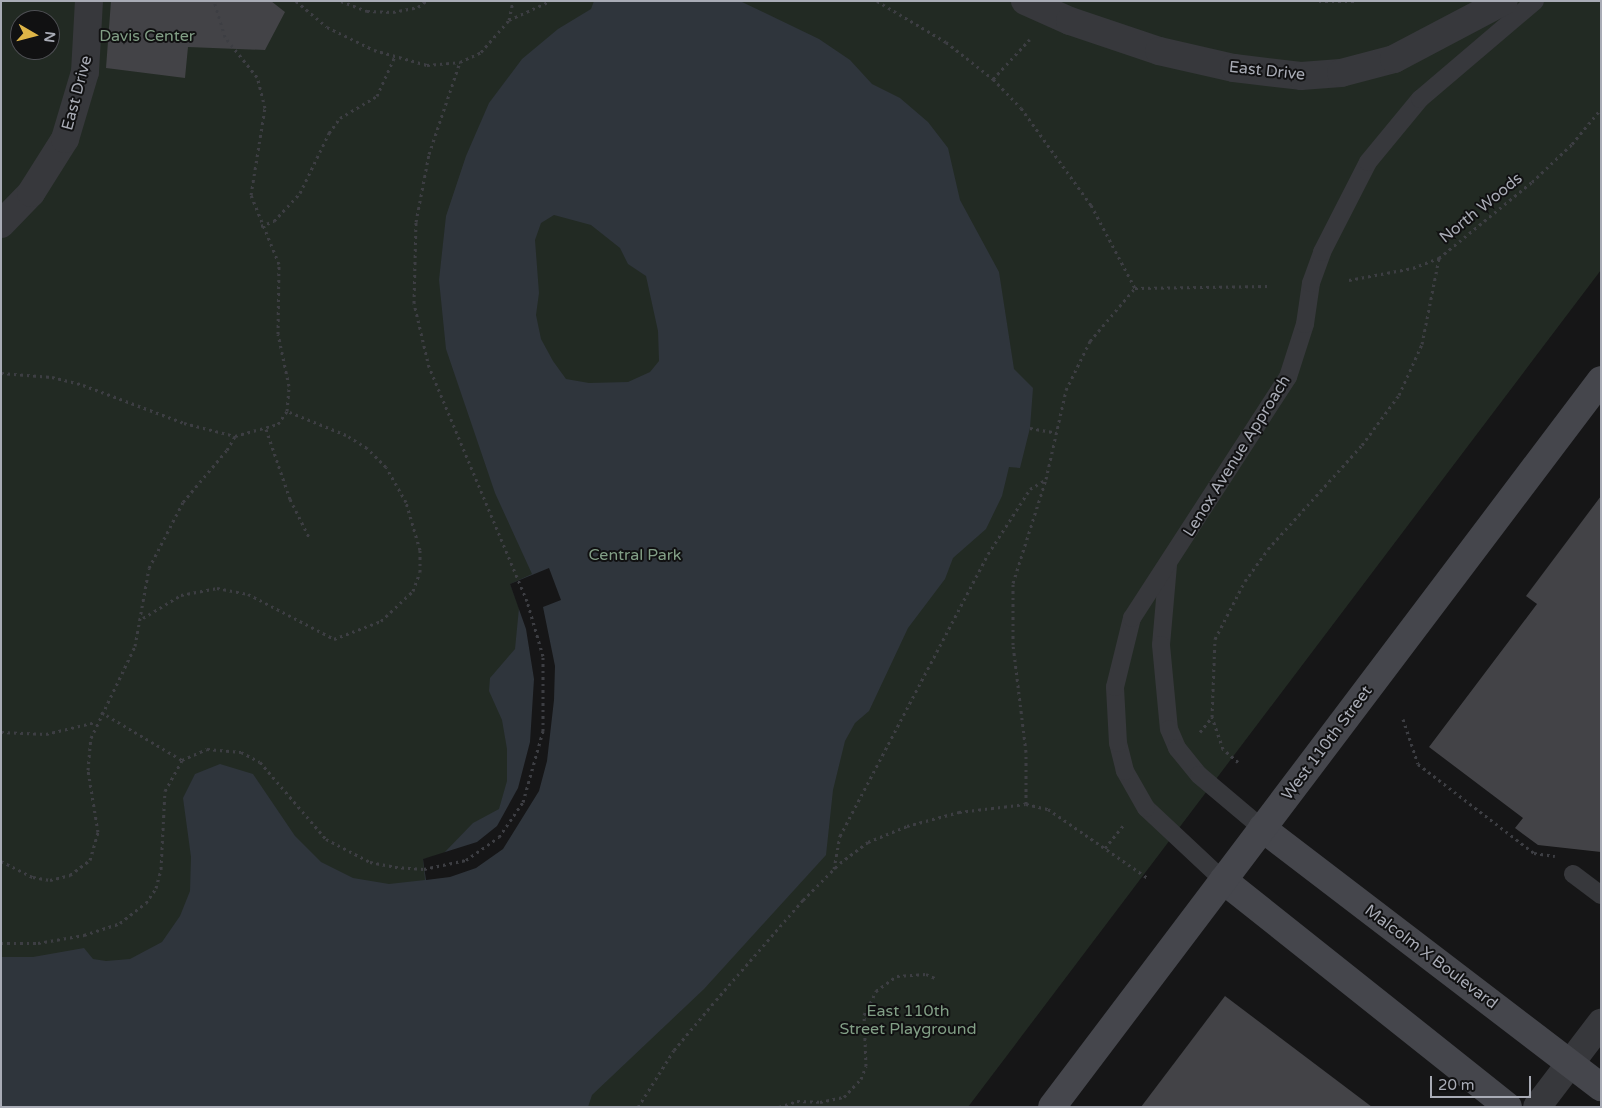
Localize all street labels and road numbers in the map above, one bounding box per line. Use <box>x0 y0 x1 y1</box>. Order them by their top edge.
street label: East Drive <box>58 54 96 132</box>
street label: East Drive <box>1228 57 1306 85</box>
street label: North Woods <box>1436 169 1526 247</box>
street label: Lenox Avenue Approach <box>1179 372 1295 540</box>
street label: West 110th Street <box>1278 682 1376 804</box>
street label: Malcolm X Boulevard <box>1361 901 1501 1013</box>

